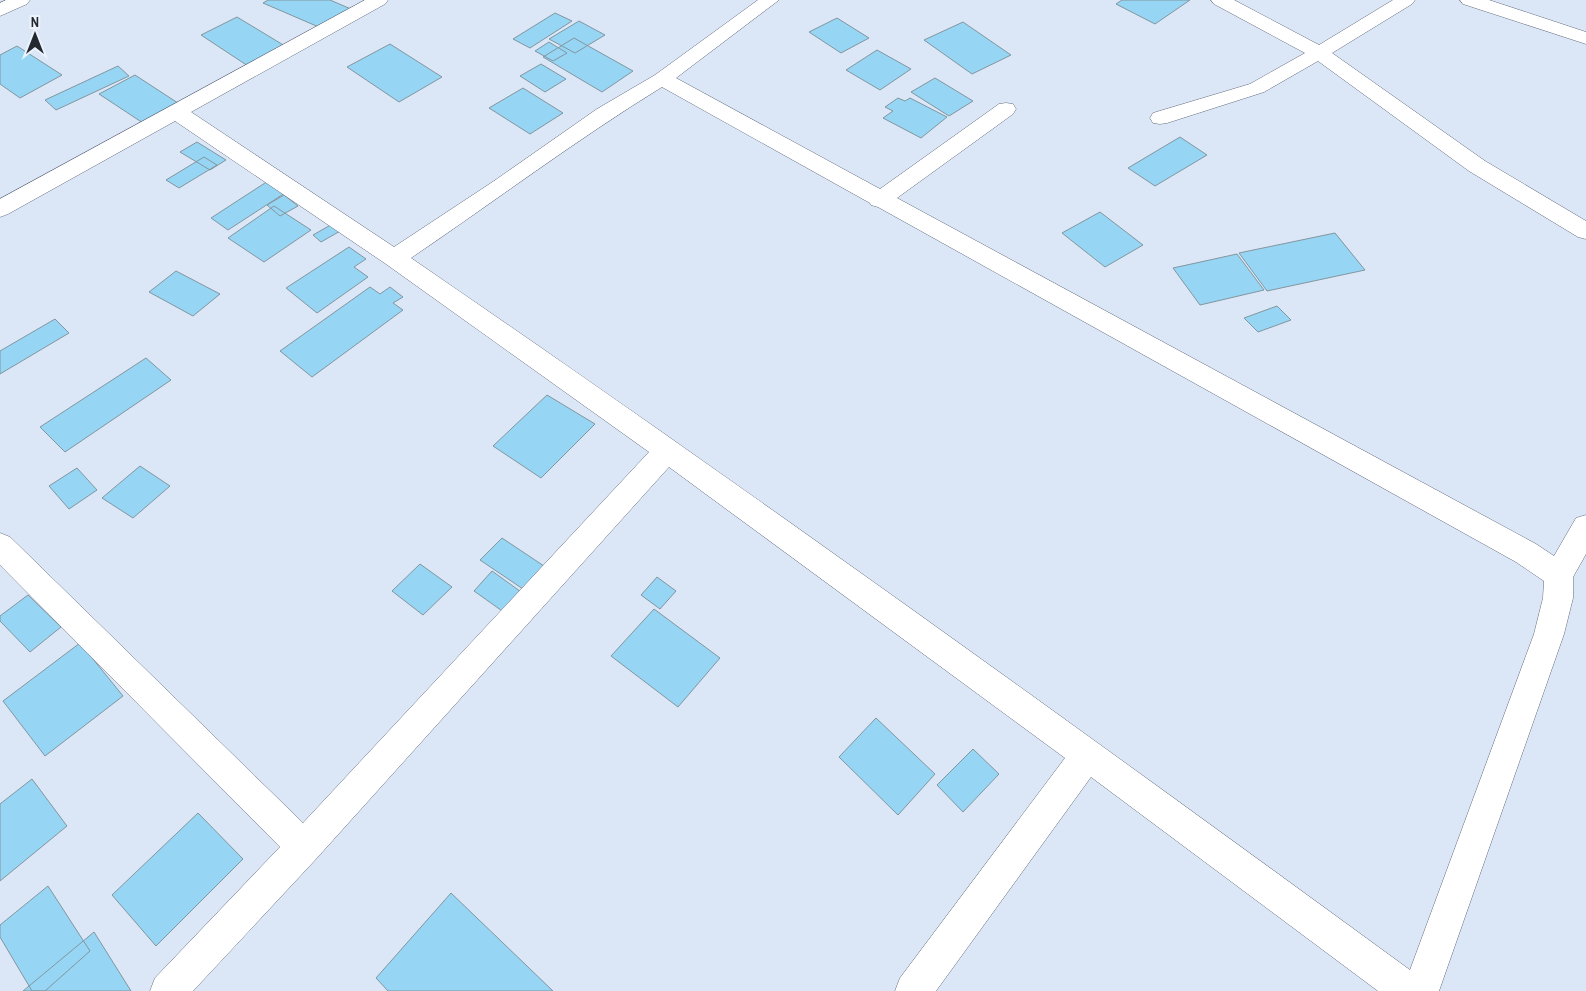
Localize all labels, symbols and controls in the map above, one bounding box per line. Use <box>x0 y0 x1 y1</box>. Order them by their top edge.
north arrow <box>10 10 60 60</box>
text: N <box>31 13 39 31</box>

